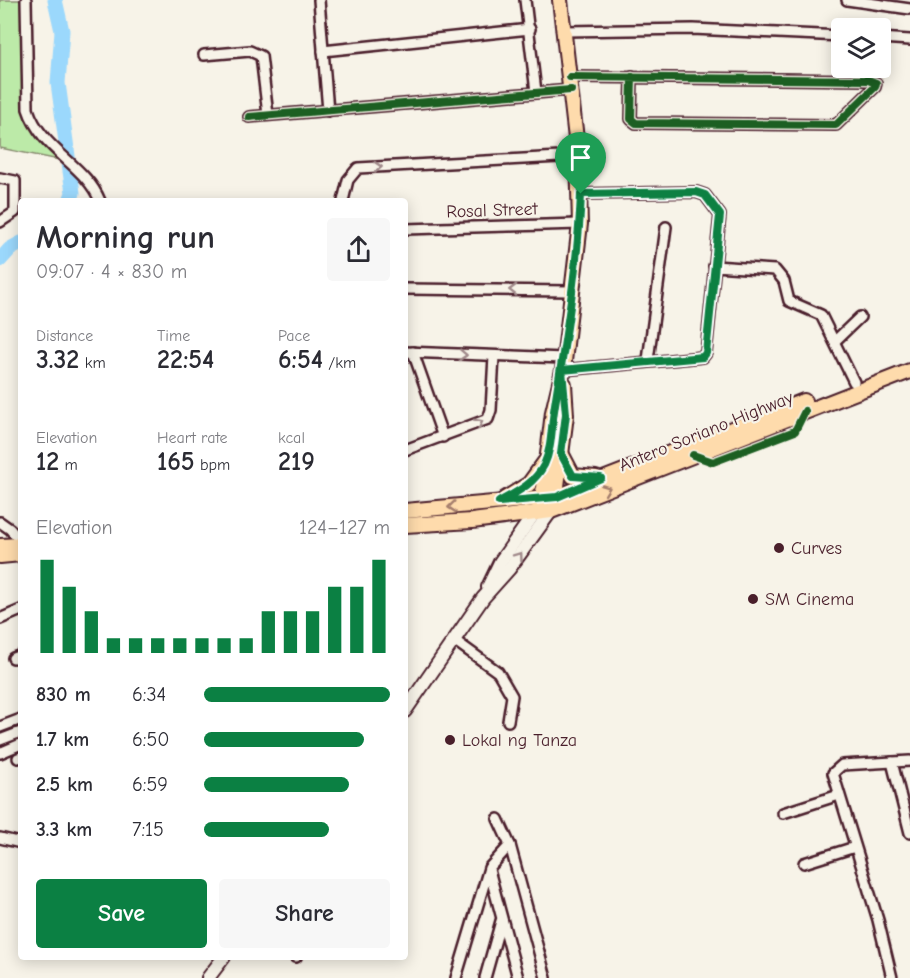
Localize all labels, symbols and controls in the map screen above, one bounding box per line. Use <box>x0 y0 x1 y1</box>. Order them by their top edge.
map controls <box>831 18 891 78</box>
button: layers <box>831 18 891 78</box>
pin <box>555 132 606 194</box>
icon: arrive <box>564 141 597 174</box>
one-way arrow <box>374 160 383 173</box>
street label: Rosal Street <box>446 198 539 223</box>
text: Morning run <box>36 218 215 256</box>
button: share <box>327 218 390 281</box>
text: 09:07 · 4 × 830 m <box>36 260 187 283</box>
one-way arrow <box>509 284 518 297</box>
text: Distance <box>36 327 93 345</box>
text: Time <box>157 327 190 345</box>
text: Pace <box>278 327 310 345</box>
text: 3.32 <box>36 345 79 375</box>
text: 22:54 <box>157 345 214 375</box>
text: 6:54 <box>278 345 323 375</box>
one-way arrow <box>459 348 468 361</box>
text: km <box>79 354 106 372</box>
text: /km <box>323 354 356 372</box>
street label: Antero Soriano Highway <box>616 387 797 476</box>
one-way arrow <box>473 418 484 430</box>
text: Elevation <box>36 429 97 447</box>
text: Heart rate <box>157 429 228 447</box>
text: kcal <box>278 429 305 447</box>
text: 12 <box>36 447 59 477</box>
text: 165 <box>157 447 195 477</box>
text: 219 <box>278 447 315 477</box>
text: m <box>59 456 78 474</box>
text: bpm <box>195 456 230 474</box>
one-way arrow <box>599 484 610 496</box>
one-way arrow <box>448 500 457 513</box>
text: Elevation <box>36 516 113 539</box>
text: 124–127 m <box>299 516 390 539</box>
place label: Curves <box>791 538 842 559</box>
marker: Curves <box>772 541 786 555</box>
one-way arrow <box>512 551 523 562</box>
place label: SM Cinema <box>765 589 854 610</box>
marker: SM Cinema <box>746 592 760 606</box>
text: 830 m <box>36 683 91 706</box>
text: 6:34 <box>132 683 166 706</box>
text: 1.7 km <box>36 728 89 751</box>
text: 6:50 <box>132 728 169 751</box>
place label: Lokal ng Tanza <box>462 730 577 751</box>
marker: Lokal ng Tanza <box>443 733 457 747</box>
text: 2.5 km <box>36 773 93 796</box>
text: 6:59 <box>132 773 168 796</box>
text: 3.3 km <box>36 818 92 841</box>
text: 7:15 <box>132 818 164 841</box>
button: Save <box>36 879 207 948</box>
button: Share <box>219 879 390 948</box>

